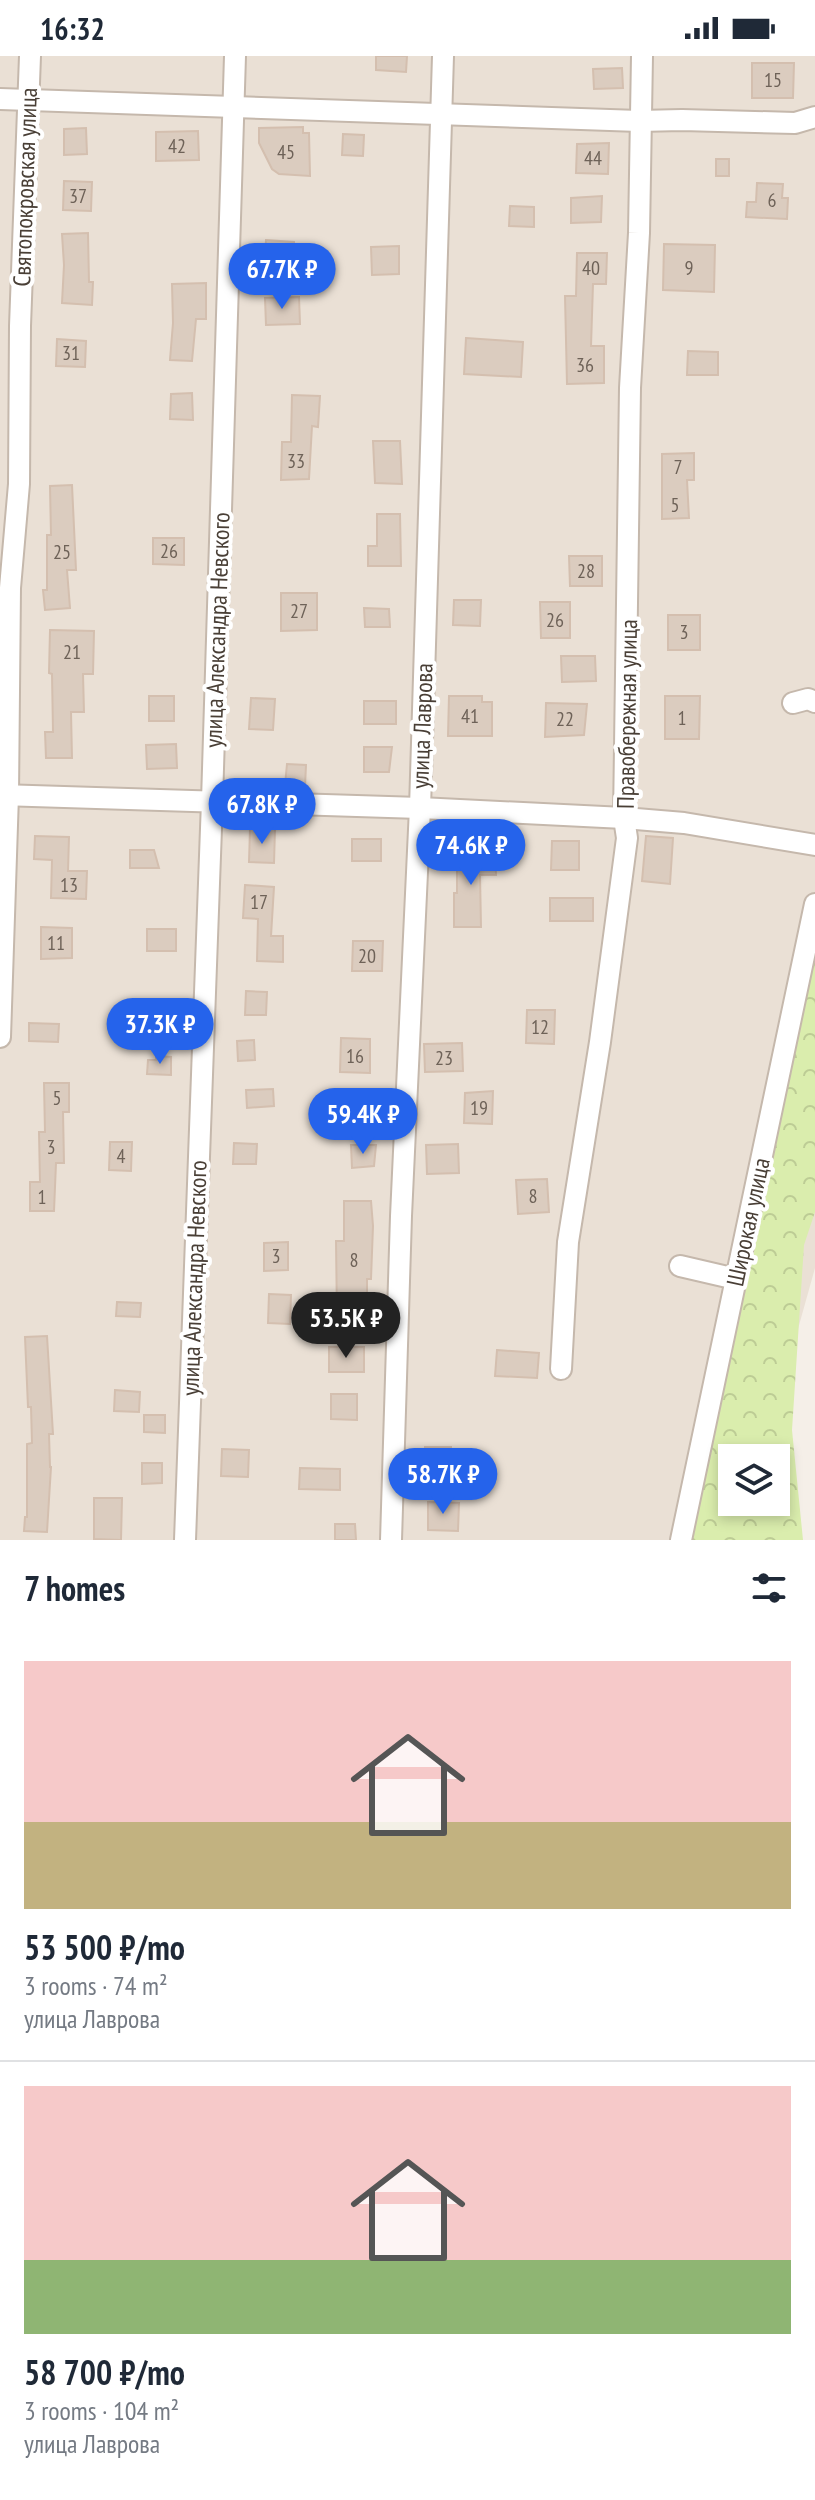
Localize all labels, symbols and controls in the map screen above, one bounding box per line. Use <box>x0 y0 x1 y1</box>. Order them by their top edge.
text: 16:32 <box>40 9 105 48</box>
house number: 15 <box>764 67 782 93</box>
street label: Святопокровская улица <box>6 87 44 287</box>
house number: 42 <box>168 133 186 159</box>
house number: 45 <box>277 139 295 165</box>
house number: 44 <box>584 145 602 171</box>
house number: 37 <box>69 183 87 209</box>
house number: 6 <box>768 187 777 213</box>
pin: 67.7K ₽ <box>208 243 356 311</box>
text: 67.7K ₽ <box>247 252 317 285</box>
house number: 40 <box>582 255 600 281</box>
house number: 9 <box>685 255 694 281</box>
house number: 31 <box>62 340 80 366</box>
house number: 36 <box>576 352 594 378</box>
house number: 33 <box>287 448 305 474</box>
house number: 7 <box>674 454 683 480</box>
house number: 5 <box>671 492 680 518</box>
street label: улица Александра Невского <box>197 512 237 748</box>
house number: 26 <box>160 538 178 564</box>
house number: 25 <box>53 539 71 565</box>
house number: 28 <box>577 558 595 584</box>
house number: 27 <box>290 598 308 624</box>
house number: 26 <box>546 607 564 633</box>
street label: Правобережная улица <box>610 619 644 809</box>
house number: 3 <box>680 619 689 645</box>
house number: 21 <box>63 639 81 665</box>
street label: улица Лаврова <box>404 663 440 789</box>
house number: 41 <box>461 703 479 729</box>
house number: 1 <box>678 705 687 731</box>
house number: 22 <box>556 706 574 732</box>
pin: 67.8K ₽ <box>188 778 336 846</box>
text: 67.8K ₽ <box>227 787 297 820</box>
pin: 74.6K ₽ <box>397 819 545 887</box>
text: 74.6K ₽ <box>434 828 508 861</box>
house number: 13 <box>60 872 78 898</box>
house number: 17 <box>250 889 268 915</box>
house number: 11 <box>47 930 65 956</box>
house number: 20 <box>358 943 376 969</box>
pin: 37.3K ₽ <box>86 998 234 1066</box>
text: 37.3K ₽ <box>125 1007 195 1040</box>
house number: 12 <box>531 1014 549 1040</box>
house number: 16 <box>346 1043 364 1069</box>
house number: 23 <box>435 1045 453 1071</box>
house number: 5 <box>53 1085 62 1111</box>
pin: 59.4K ₽ <box>289 1088 437 1156</box>
house number: 19 <box>470 1095 488 1121</box>
text: 59.4K ₽ <box>326 1097 400 1130</box>
house number: 3 <box>47 1134 56 1160</box>
house number: 4 <box>117 1143 126 1169</box>
street label: Широкая улица <box>719 1155 777 1289</box>
street label: улица Александра Невского <box>174 1160 214 1396</box>
house number: 8 <box>529 1183 538 1209</box>
house number: 1 <box>38 1184 47 1210</box>
house number: 3 <box>272 1243 281 1269</box>
house number: 8 <box>350 1247 359 1273</box>
pin: 53.5K ₽ <box>272 1292 420 1360</box>
text: 53.5K ₽ <box>309 1301 383 1334</box>
map controls <box>718 1444 790 1516</box>
button: layers <box>718 1444 790 1516</box>
pin: 58.7K ₽ <box>369 1448 517 1516</box>
text: 58.7K ₽ <box>406 1457 480 1490</box>
text: 7 homes <box>24 1566 125 1610</box>
icon: filters <box>747 1566 791 1610</box>
icon: home <box>336 1713 480 1857</box>
text: 53 500 ₽/mo <box>24 1925 185 1969</box>
text: 3 rooms · 74 m² <box>24 1969 168 2002</box>
text: улица Лаврова <box>24 2002 160 2035</box>
icon: home <box>336 2138 480 2282</box>
text: 58 700 ₽/mo <box>24 2350 185 2394</box>
text: 3 rooms · 104 m² <box>24 2394 179 2427</box>
text: улица Лаврова <box>24 2427 160 2460</box>

